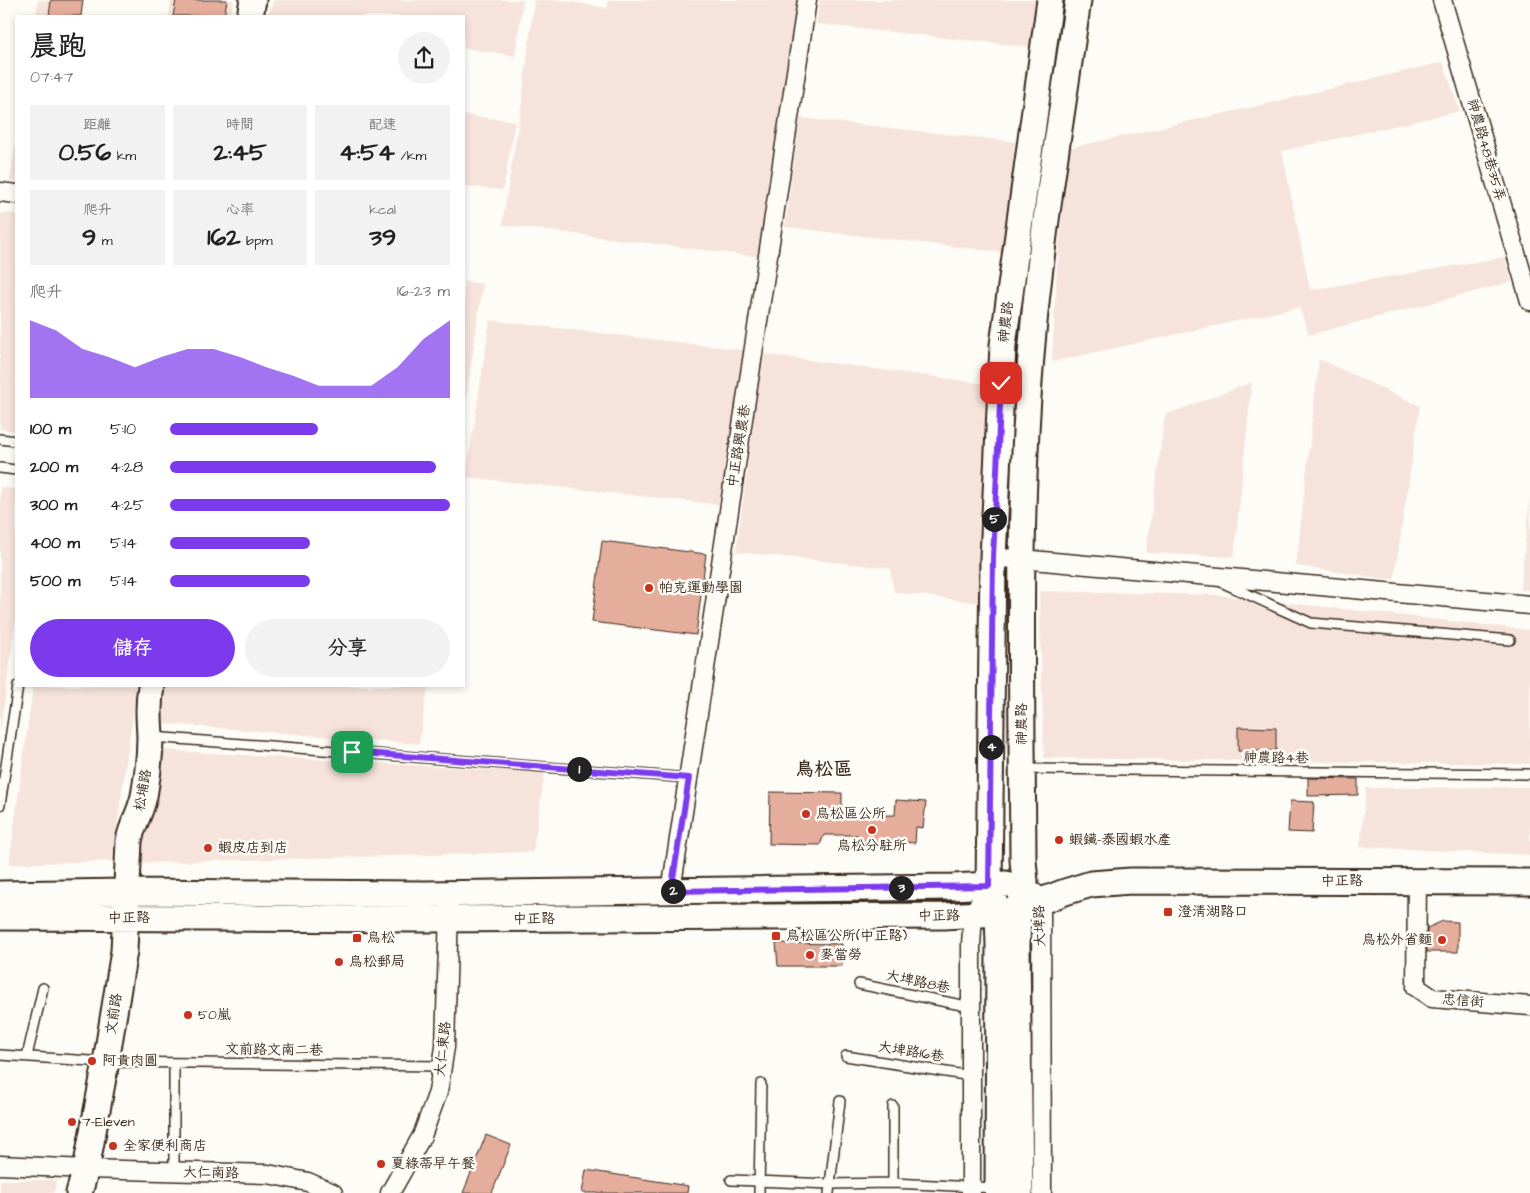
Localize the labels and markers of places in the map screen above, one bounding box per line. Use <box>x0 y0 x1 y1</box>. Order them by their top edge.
pin <box>980 362 1022 404</box>
pin: 5 <box>982 506 1006 532</box>
place label: 帕克運動學園 <box>659 578 743 598</box>
marker: 帕克運動學園 <box>643 582 655 594</box>
pin <box>331 731 373 773</box>
pin: 4 <box>978 734 1004 760</box>
pin: 1 <box>566 756 592 782</box>
place label: 鳥松區公所 <box>816 804 886 824</box>
marker: 鳥松區公所 <box>800 808 812 820</box>
marker: 鳥松分駐所 <box>866 824 878 836</box>
place label: 蝦鑶-泰國蝦水產 <box>1069 830 1171 850</box>
marker: 蝦鑶-泰國蝦水產 <box>1053 834 1065 846</box>
place label: 鳥松分駐所 <box>837 836 907 856</box>
place label: 蝦皮店到店 <box>218 838 288 858</box>
marker: 蝦皮店到店 <box>202 842 214 854</box>
pin: 3 <box>888 876 914 900</box>
pin: 2 <box>660 878 686 904</box>
place label: 澄清湖路口 <box>1178 902 1248 922</box>
marker: 澄清湖路口 <box>1162 906 1174 918</box>
place label: 鳥松區公所(中正路) <box>786 926 907 946</box>
place label: 鳥松 <box>367 928 395 948</box>
marker: 鳥松區公所(中正路) <box>770 930 782 942</box>
place label: 鳥松外省麵 <box>1362 930 1432 950</box>
marker: 鳥松 <box>351 932 363 944</box>
marker: 鳥松外省麵 <box>1436 934 1448 946</box>
place label: 麥當勞 <box>820 945 862 965</box>
marker: 麥當勞 <box>804 949 816 961</box>
place label: 鳥松郵局 <box>349 952 405 972</box>
marker: 鳥松郵局 <box>333 956 345 968</box>
place label: 50嵐 <box>198 1005 231 1025</box>
marker: 50嵐 <box>182 1009 194 1021</box>
place label: 阿貴肉圓 <box>102 1051 158 1071</box>
marker: 阿貴肉圓 <box>86 1055 98 1067</box>
place label: 7-Eleven <box>82 1112 135 1132</box>
marker: 7-Eleven <box>66 1116 78 1128</box>
place label: 全家便利商店 <box>123 1136 207 1156</box>
marker: 全家便利商店 <box>107 1140 119 1152</box>
place label: 夏綠蒂早午餐 <box>391 1154 475 1174</box>
marker: 夏綠蒂早午餐 <box>375 1158 387 1170</box>

